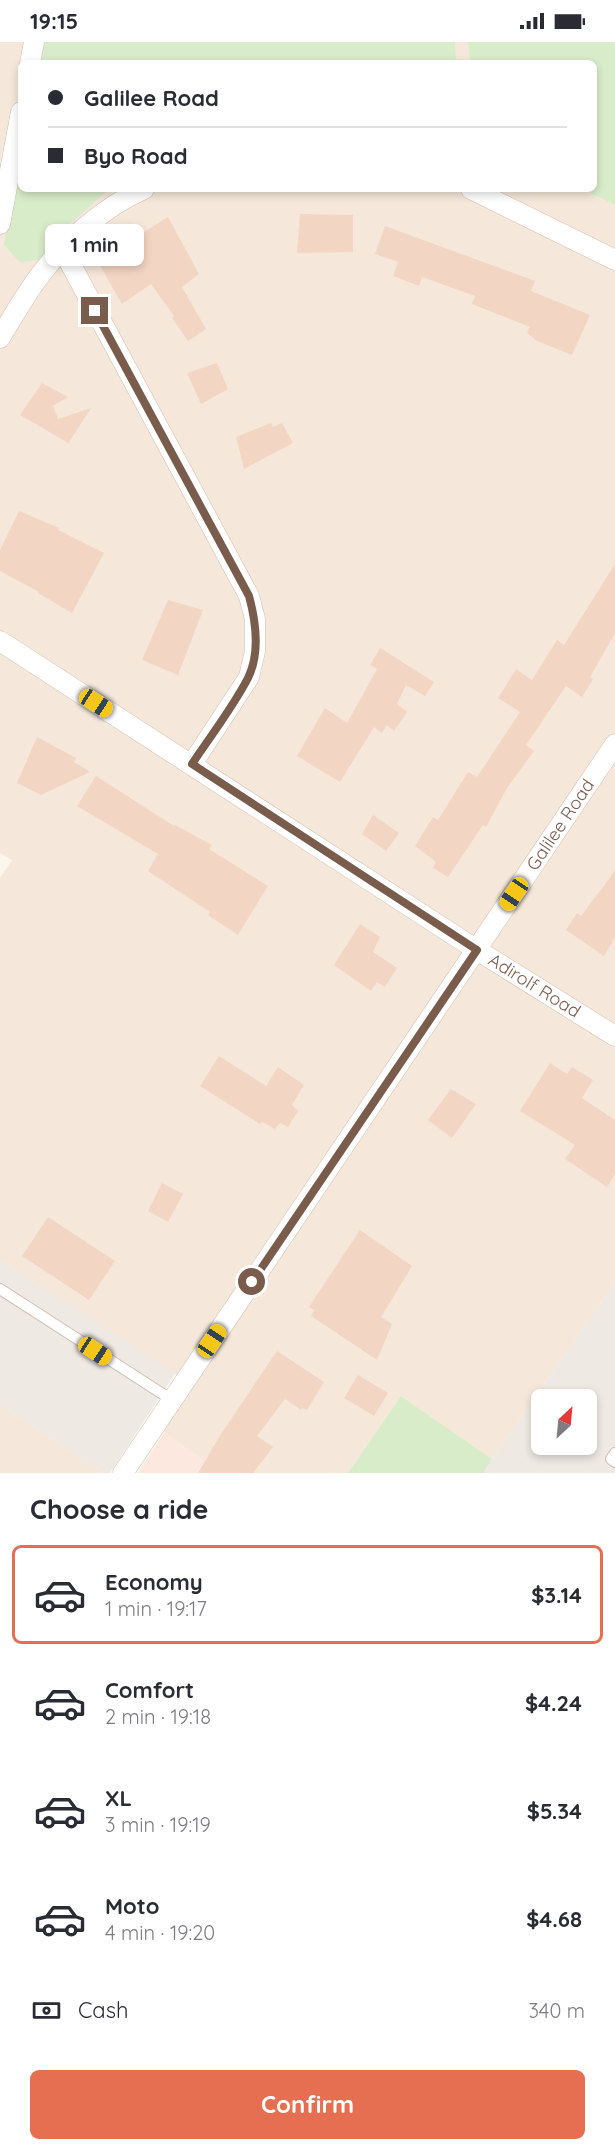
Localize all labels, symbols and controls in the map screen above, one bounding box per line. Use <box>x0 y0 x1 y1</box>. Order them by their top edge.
text: 19:15 <box>30 7 78 35</box>
text: Galilee Road <box>84 84 219 112</box>
text: Byo Road <box>84 142 187 170</box>
callout: 1 min <box>46 224 144 266</box>
text: 1 min <box>70 232 119 257</box>
route end <box>81 297 108 324</box>
car <box>76 686 116 720</box>
street label: Galilee Road <box>521 774 599 875</box>
car <box>496 874 532 914</box>
street label: Adirolf Road <box>484 948 585 1023</box>
route start <box>238 1268 265 1295</box>
car <box>194 1321 230 1361</box>
car <box>75 1334 115 1368</box>
north arrow <box>531 1389 597 1455</box>
map controls <box>531 1389 597 1455</box>
text: Choose a ride <box>30 1492 208 1526</box>
icon: car <box>33 1568 87 1622</box>
text: Economy <box>105 1568 203 1596</box>
text: $3.14 <box>531 1581 582 1609</box>
text: 1 min · 19:17 <box>105 1596 207 1621</box>
icon: car <box>33 1676 87 1730</box>
text: Comfort <box>105 1676 194 1704</box>
text: $4.24 <box>525 1689 582 1717</box>
text: 2 min · 19:18 <box>105 1704 211 1729</box>
icon: car <box>33 1784 87 1838</box>
text: XL <box>105 1784 132 1812</box>
text: $5.34 <box>527 1797 582 1825</box>
text: 3 min · 19:19 <box>105 1812 211 1837</box>
icon: car <box>33 1892 87 1946</box>
text: Moto <box>105 1892 159 1920</box>
text: $4.68 <box>526 1905 582 1933</box>
text: 4 min · 19:20 <box>105 1920 215 1945</box>
icon: cash <box>30 1994 63 2027</box>
text: Cash <box>78 1996 129 2024</box>
text: 340 m <box>528 1998 585 2023</box>
button: Confirm <box>30 2070 585 2139</box>

